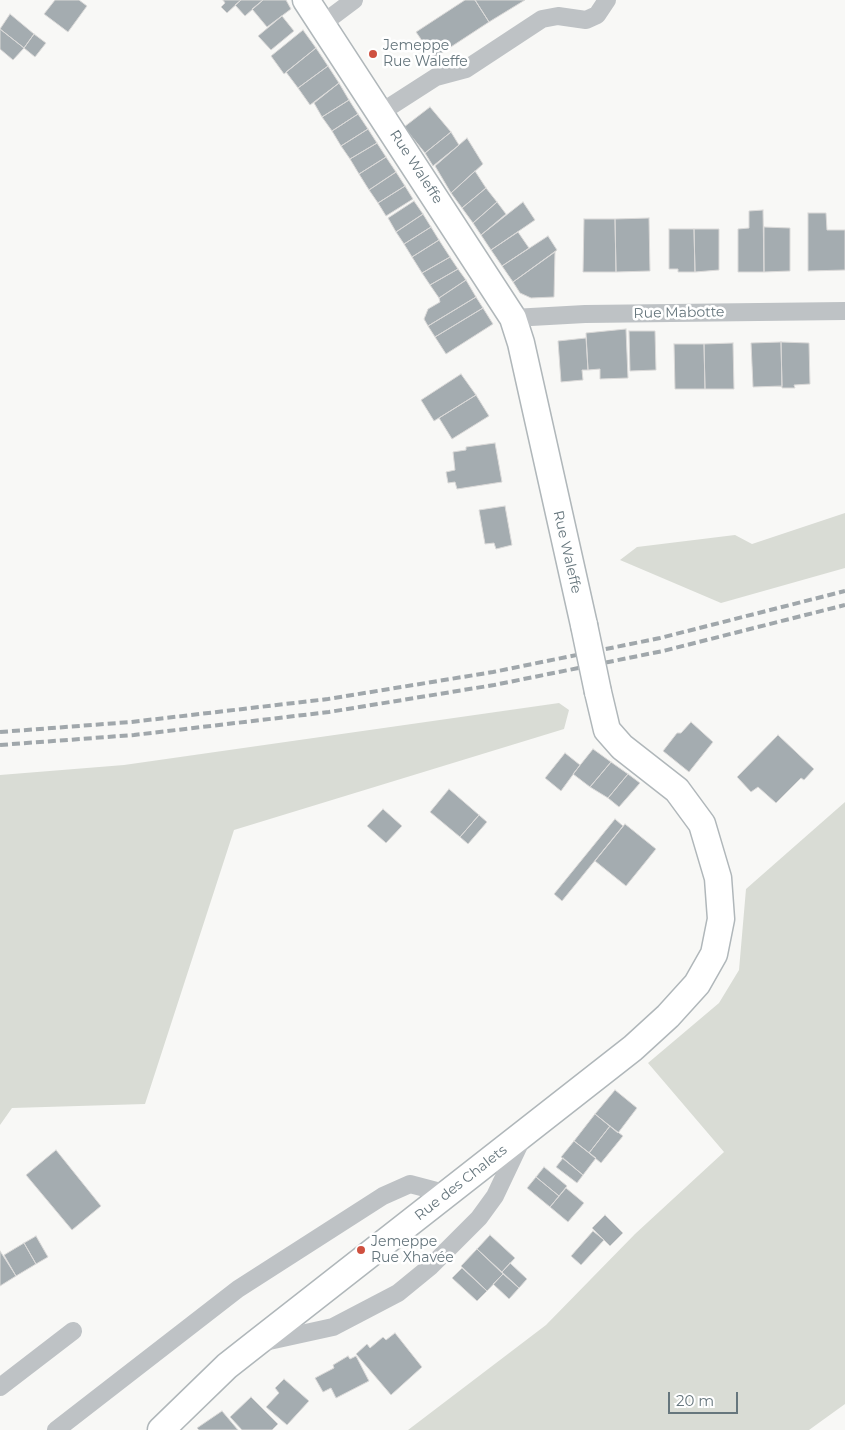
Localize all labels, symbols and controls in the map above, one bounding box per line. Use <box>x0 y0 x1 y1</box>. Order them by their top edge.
place label: Jemeppe Rue Waleffe <box>383 38 468 70</box>
marker: Jemeppe Rue Waleffe <box>367 48 379 60</box>
street label: Rue Waleffe <box>386 127 446 207</box>
street label: Rue Mabotte <box>633 304 725 322</box>
street label: Rue Waleffe <box>549 509 585 595</box>
street label: Rue des Chalets <box>412 1142 510 1224</box>
place label: Jemeppe Rue Xhavée <box>371 1234 454 1266</box>
marker: Jemeppe Rue Xhavée <box>355 1244 367 1256</box>
scale bar <box>670 1382 740 1414</box>
text: 20 m <box>676 1391 714 1410</box>

